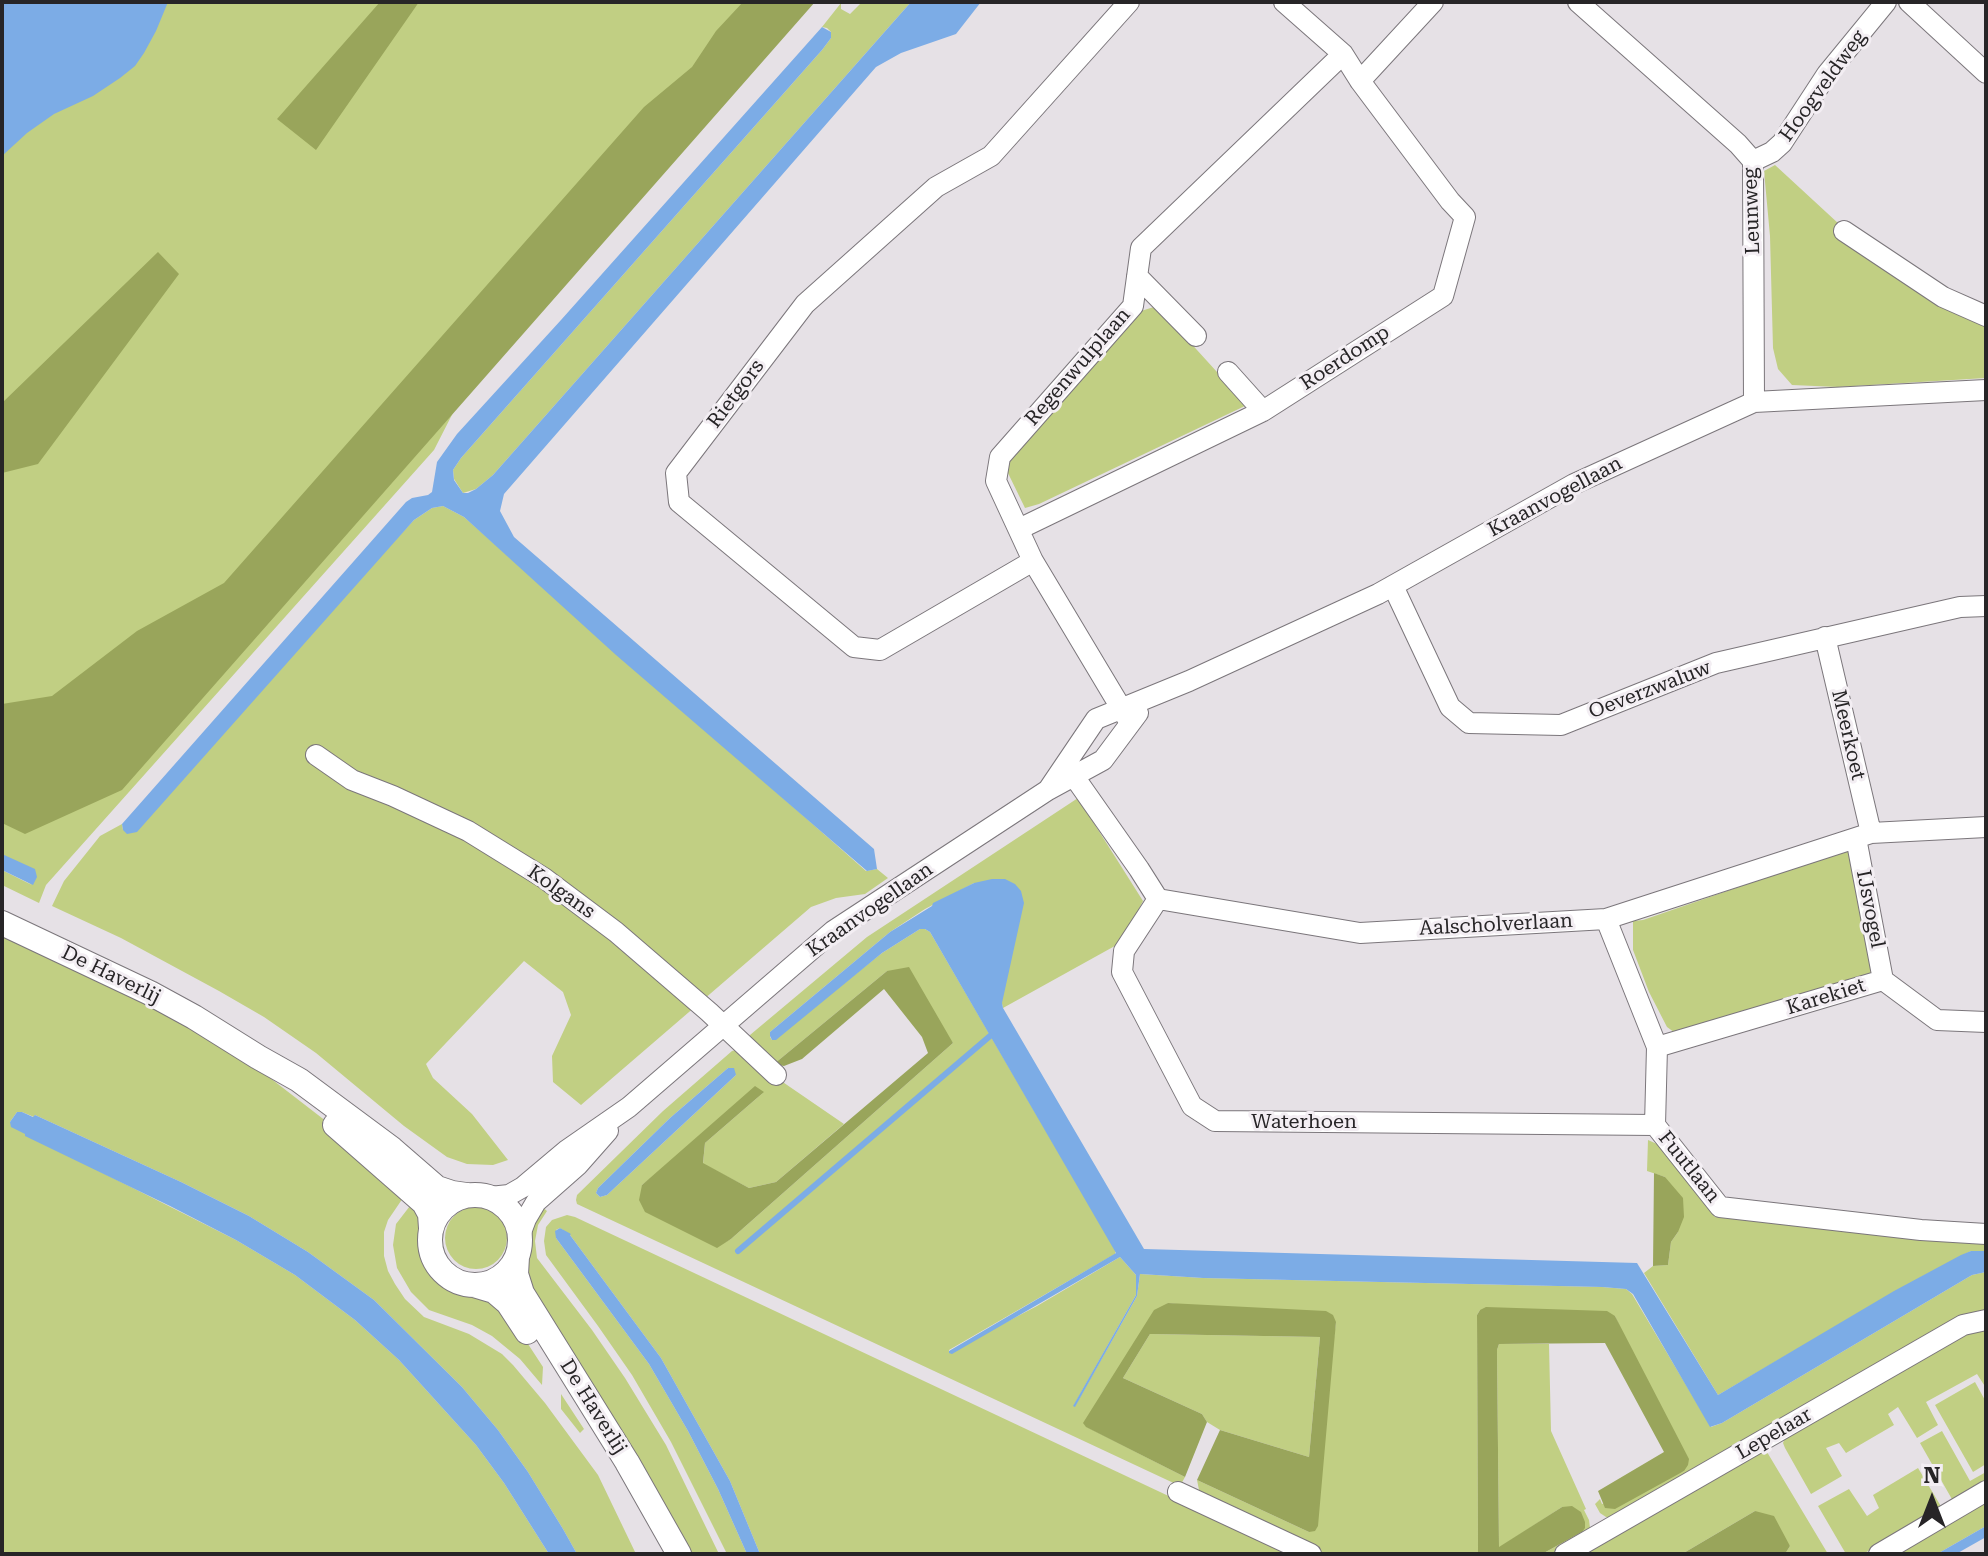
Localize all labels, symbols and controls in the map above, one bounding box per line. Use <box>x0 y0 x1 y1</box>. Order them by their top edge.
street label: Hoogveldweg <box>1775 26 1871 146</box>
street label: Leunweg <box>1738 167 1766 255</box>
street label: Regenwulplaan <box>1020 303 1136 431</box>
street label: Roerdomp <box>1296 320 1394 396</box>
street label: Rietgors <box>703 355 769 433</box>
street label: Kraanvogellaan <box>1484 452 1626 542</box>
street label: Oeverzwaluw <box>1585 656 1715 724</box>
street label: Meerkoet <box>1826 688 1870 782</box>
street label: Kraanvogellaan <box>802 858 938 962</box>
street label: Kolgans <box>523 860 599 924</box>
street label: IJsvogel <box>1851 868 1889 950</box>
street label: Aalscholverlaan <box>1419 909 1573 941</box>
street label: De Haverlij <box>58 941 164 1009</box>
street label: Karekiet <box>1784 974 1868 1020</box>
street label: Waterhoen <box>1251 1110 1357 1134</box>
street label: Fuutlaan <box>1653 1126 1725 1208</box>
street label: De Haverlij <box>554 1355 632 1459</box>
street label: Lepelaar <box>1732 1403 1816 1465</box>
north arrow <box>1892 1460 1972 1540</box>
text: N <box>1924 1463 1940 1488</box>

